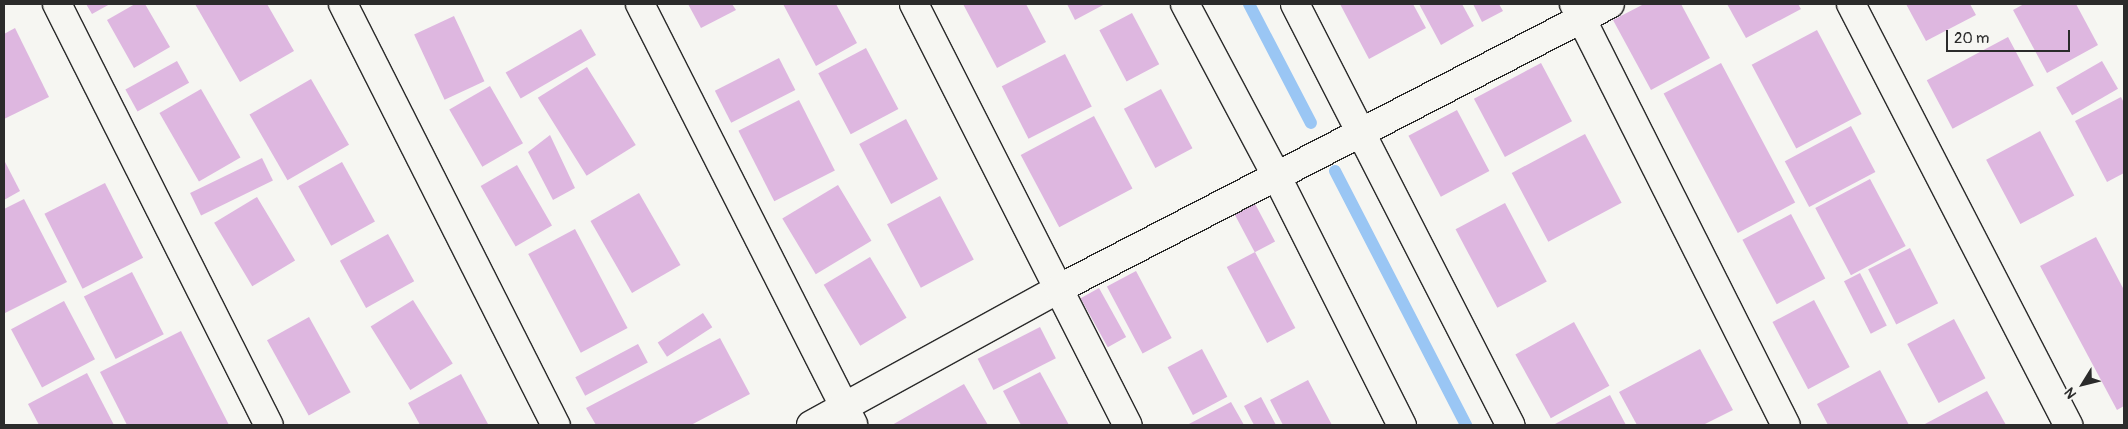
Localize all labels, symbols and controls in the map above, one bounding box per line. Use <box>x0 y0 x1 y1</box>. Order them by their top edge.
scale bar <box>1948 20 2072 52</box>
text: 20 m <box>1954 29 1989 48</box>
north arrow <box>2058 359 2108 409</box>
text: N <box>2061 384 2080 402</box>

